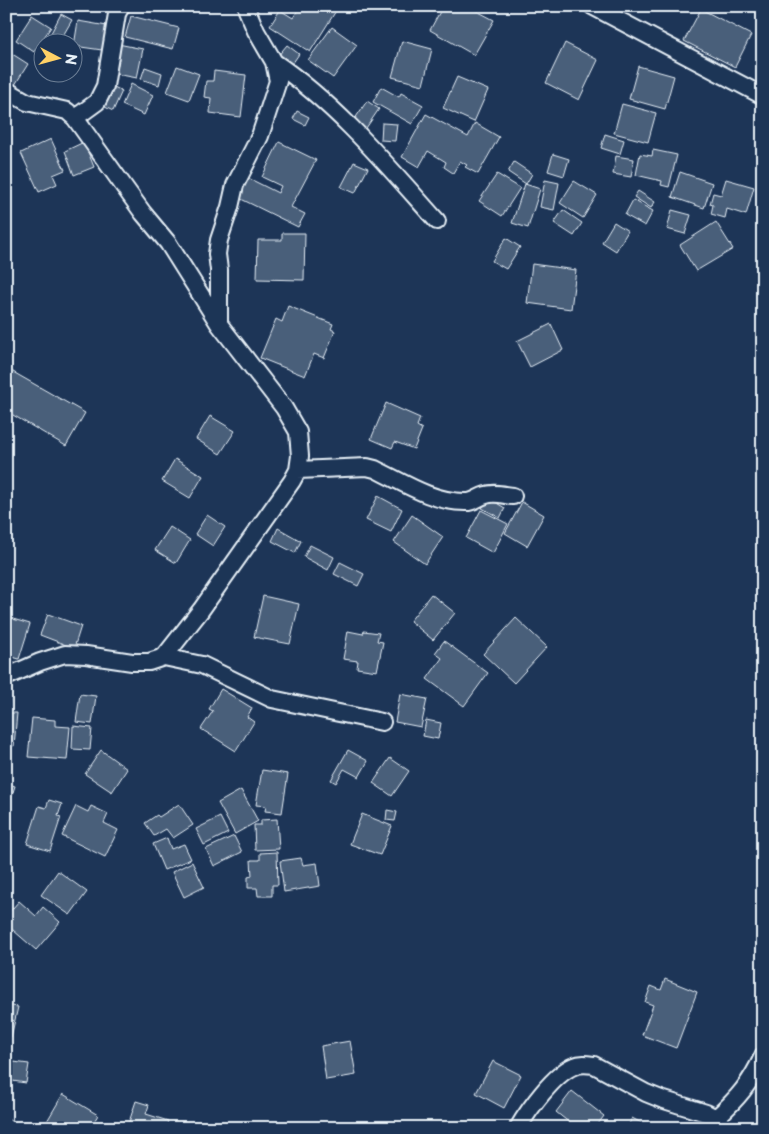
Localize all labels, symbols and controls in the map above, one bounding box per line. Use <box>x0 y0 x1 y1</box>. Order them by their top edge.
north arrow <box>32 32 82 82</box>
text: N <box>60 53 82 66</box>

